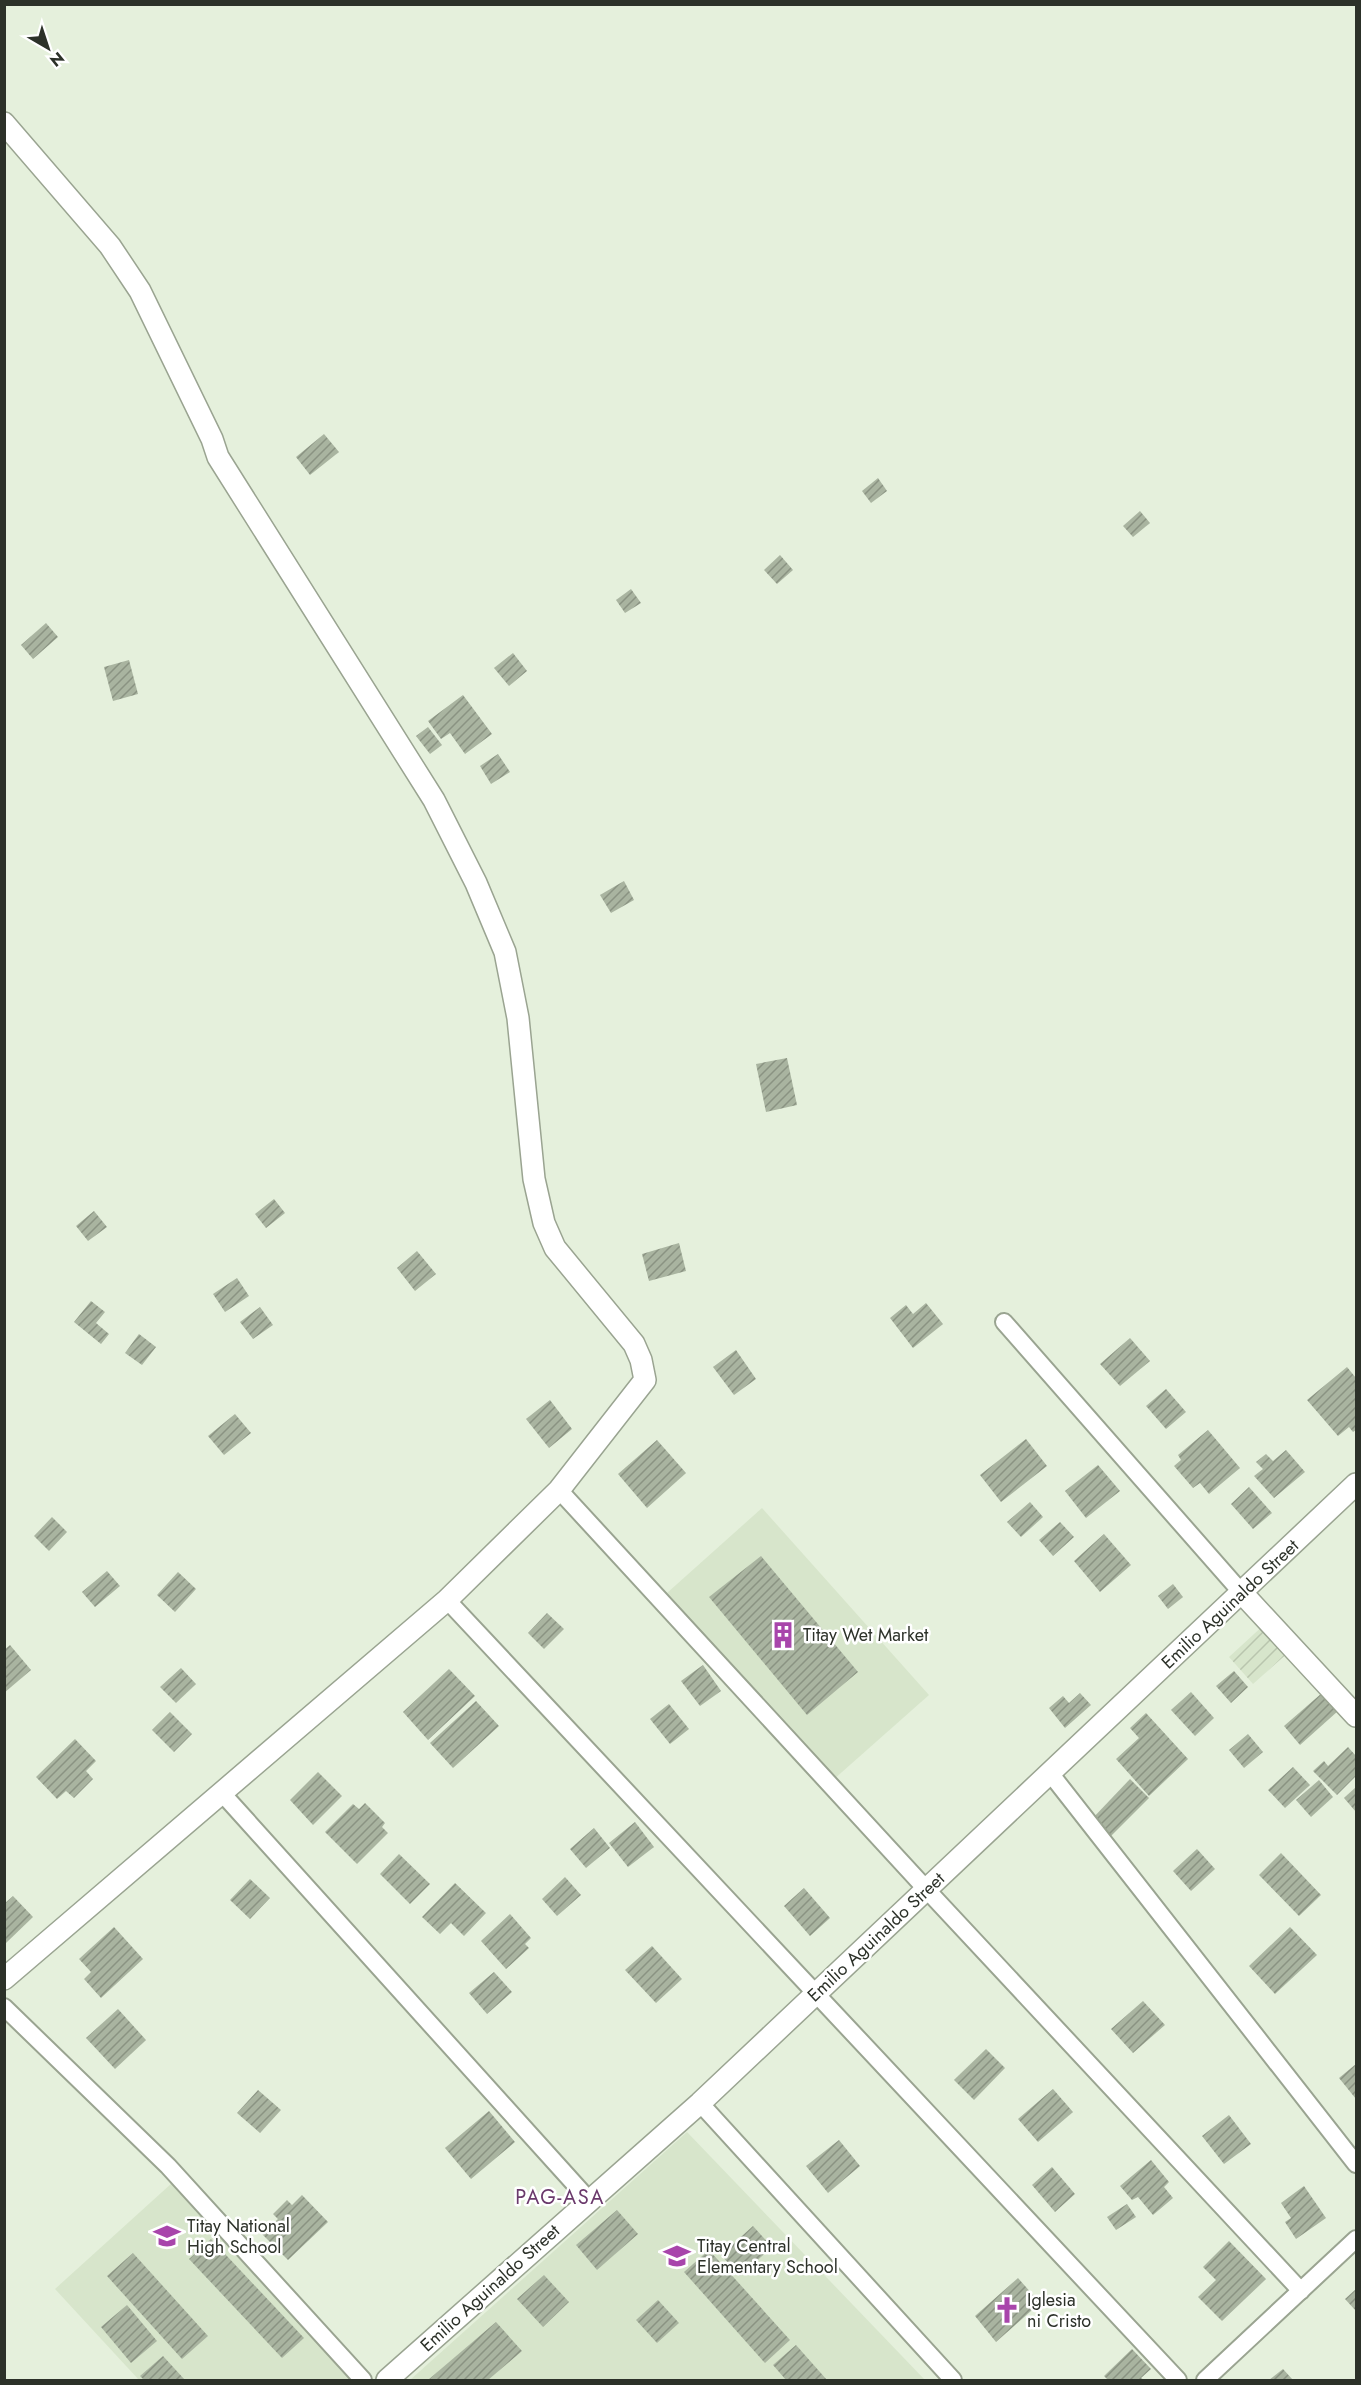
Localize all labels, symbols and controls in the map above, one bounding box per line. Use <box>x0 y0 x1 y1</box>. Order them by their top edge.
north arrow <box>18 18 78 78</box>
text: N <box>45 46 69 72</box>
street label: Emilio Aguinaldo Street <box>1155 1533 1305 1675</box>
building icon: Titay Wet Market <box>768 1620 798 1650</box>
place label: Titay Wet Market <box>803 1622 929 1648</box>
street label: Emilio Aguinaldo Street <box>801 1866 951 2008</box>
district label: PAG-ASA <box>515 2183 605 2212</box>
place label: Titay National High School <box>187 2213 290 2260</box>
street label: Emilio Aguinaldo Street <box>415 2218 566 2358</box>
school or university icon: Titay National High School <box>152 2221 182 2251</box>
place label: Titay Central Elementary School <box>697 2233 838 2280</box>
school or university icon: Titay Central Elementary School <box>662 2241 692 2271</box>
place label: Iglesia ni Cristo <box>1027 2287 1091 2334</box>
church icon: Iglesia ni Cristo <box>992 2295 1022 2325</box>

